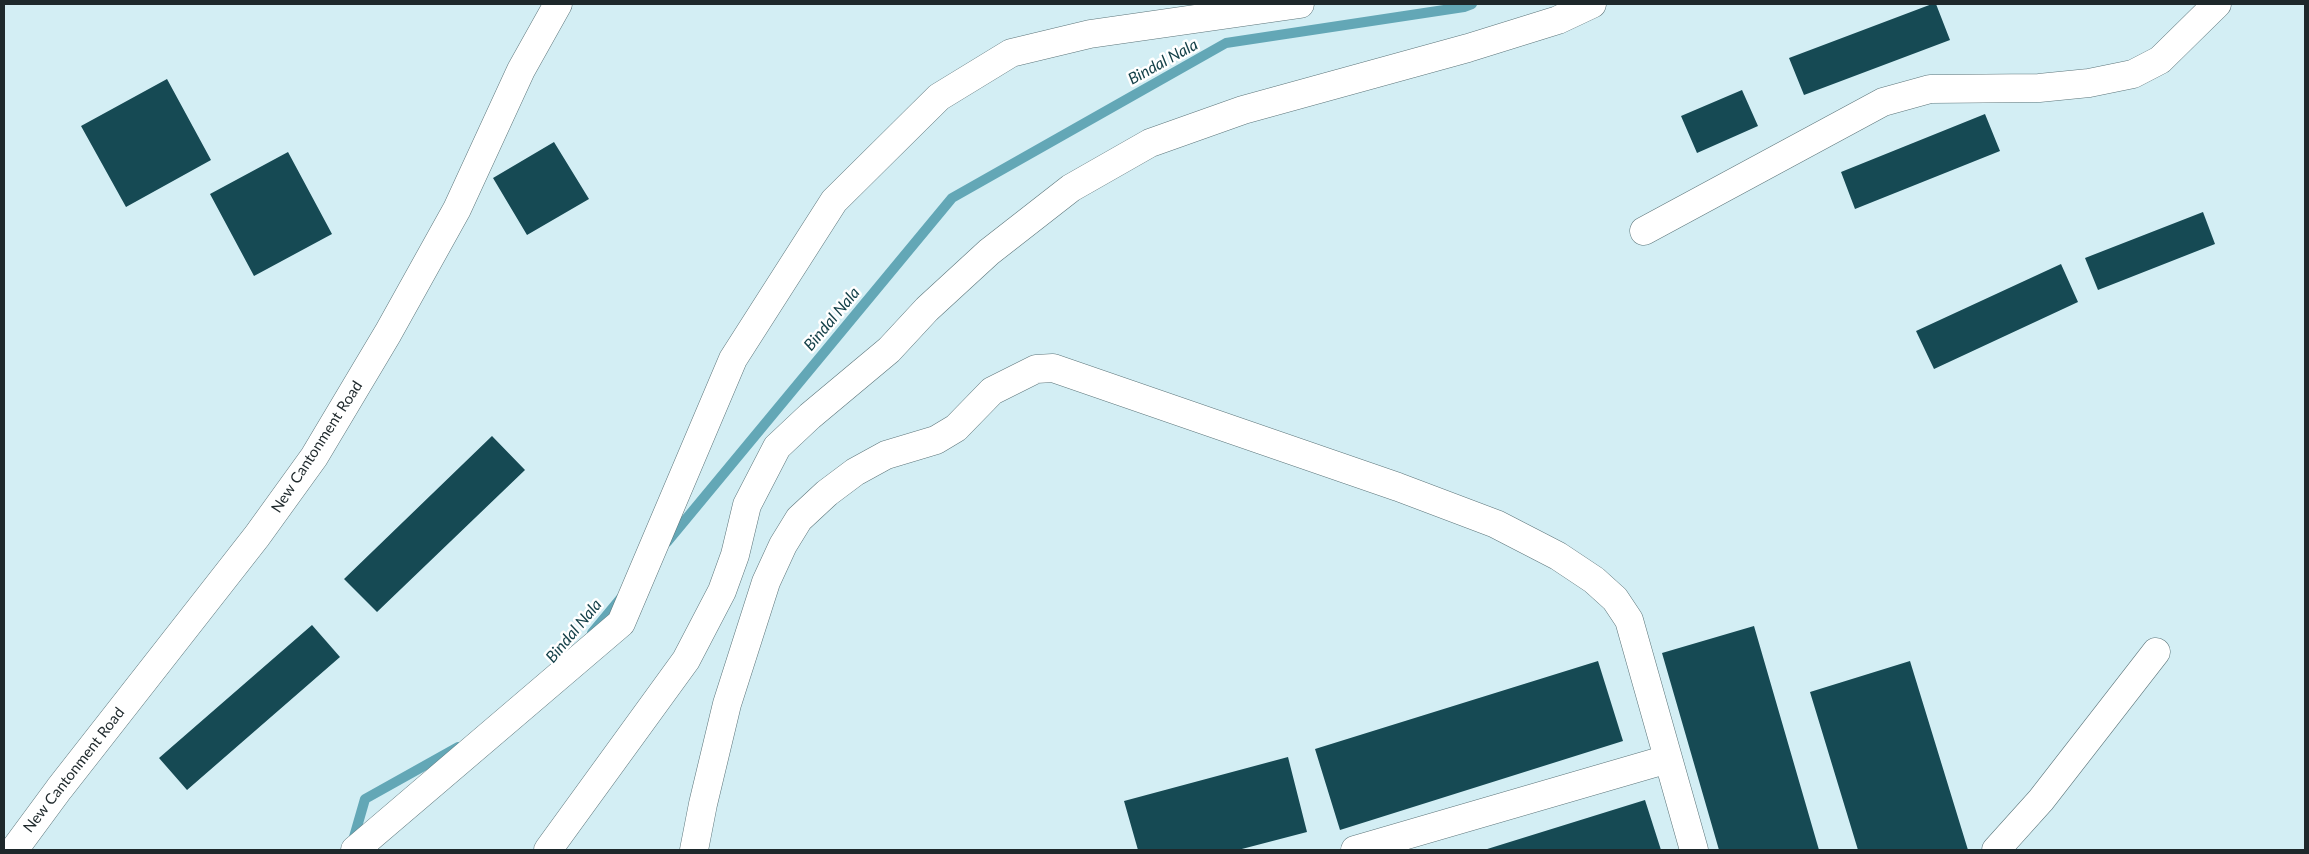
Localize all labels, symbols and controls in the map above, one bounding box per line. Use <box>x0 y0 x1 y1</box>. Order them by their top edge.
water label: Bindal Nala <box>1125 35 1201 89</box>
water label: Bindal Nala <box>800 283 864 355</box>
street label: New Cantonment Road <box>268 378 366 516</box>
water label: Bindal Nala <box>542 595 606 667</box>
street label: New Cantonment Road <box>20 704 128 836</box>

